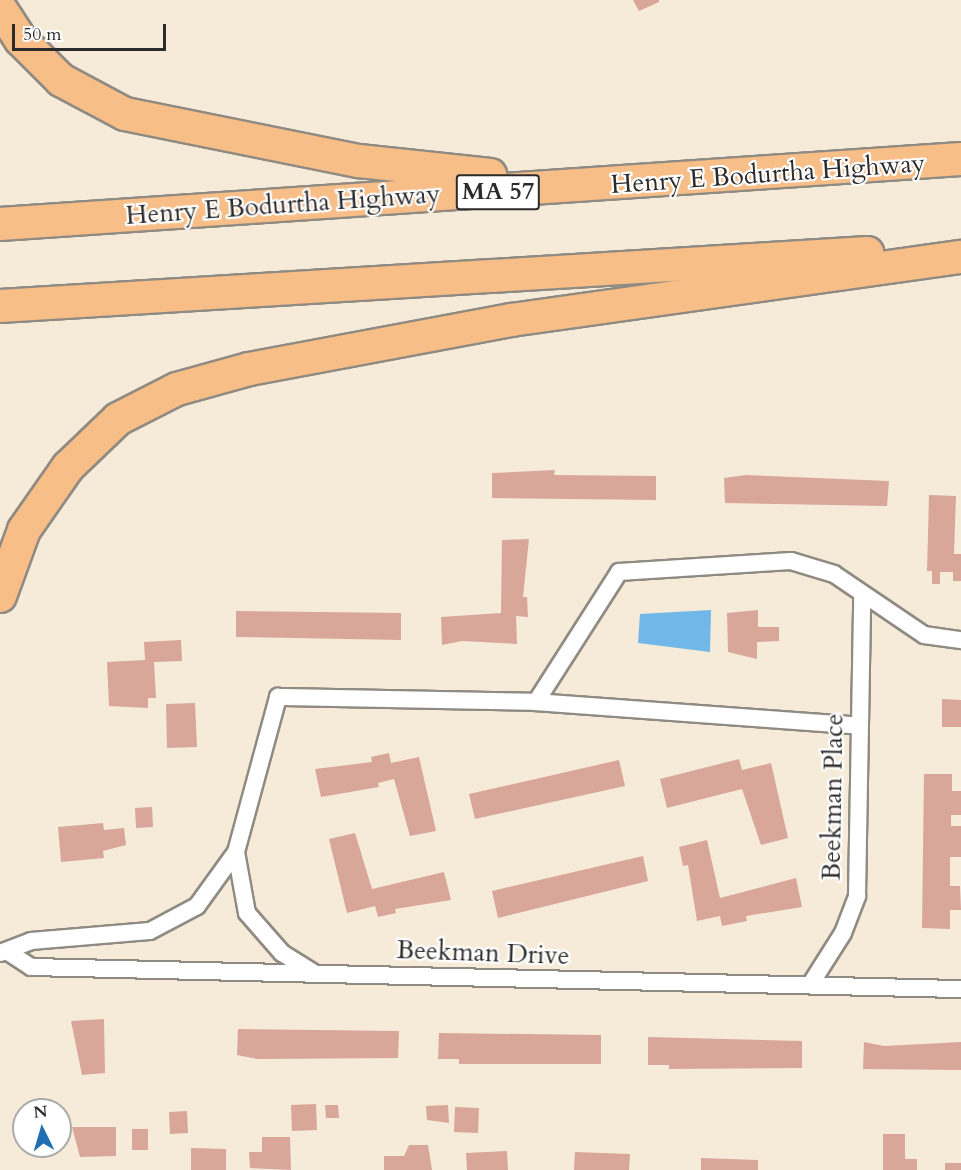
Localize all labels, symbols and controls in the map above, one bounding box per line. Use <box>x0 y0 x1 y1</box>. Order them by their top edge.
scale bar <box>15 12 170 50</box>
text: 50 m <box>23 22 62 47</box>
street label: Henry E Bodurtha Highway <box>610 147 926 201</box>
road number: MA 57 <box>454 171 542 213</box>
street label: Henry E Bodurtha Highway <box>125 178 441 232</box>
street label: Beekman Place <box>816 713 850 881</box>
street label: Beekman Drive <box>396 934 570 972</box>
north arrow <box>12 1098 72 1158</box>
text: N <box>33 1100 48 1124</box>

